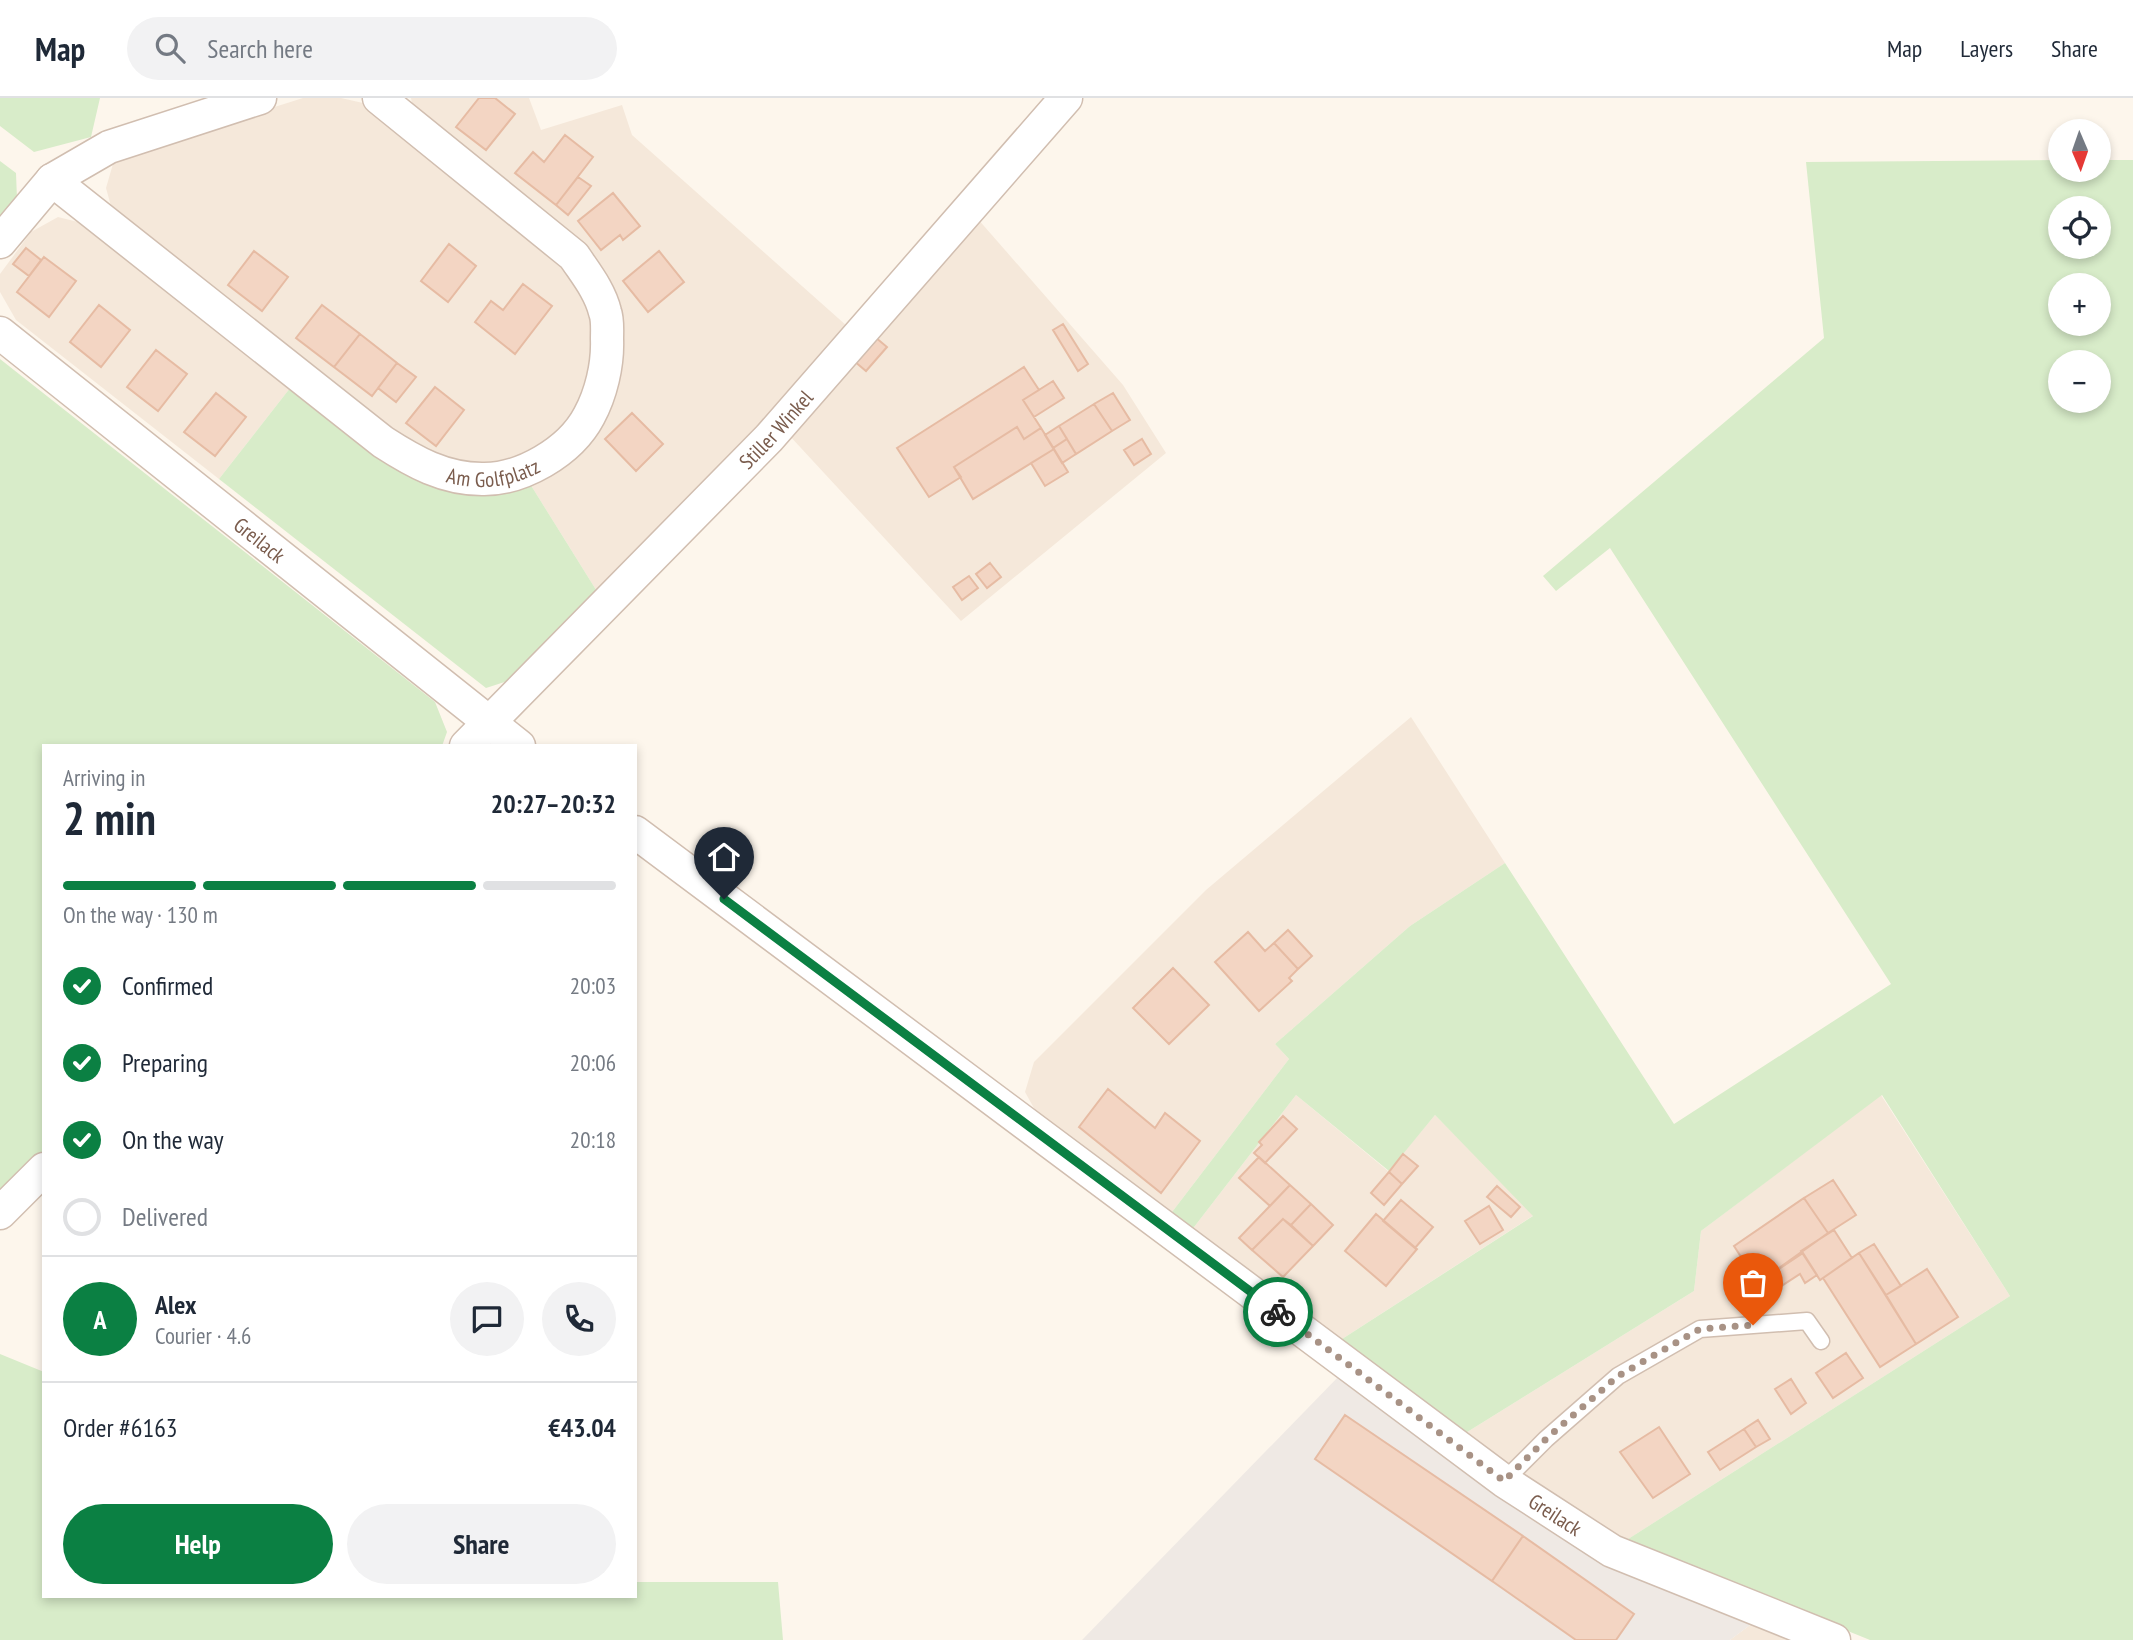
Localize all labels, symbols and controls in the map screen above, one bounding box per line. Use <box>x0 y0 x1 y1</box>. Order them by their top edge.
search box <box>127 17 617 80</box>
text: Map <box>35 27 85 70</box>
icon: search <box>151 29 189 67</box>
text: Search here <box>207 32 313 65</box>
text: Map <box>1887 33 1922 64</box>
text: Layers <box>1960 33 2013 64</box>
text: Share <box>2051 33 2098 64</box>
north arrow <box>2048 119 2110 182</box>
map controls <box>2048 119 2111 413</box>
button: locate <box>2048 196 2111 259</box>
button: + <box>2048 273 2111 336</box>
button: − <box>2048 350 2111 413</box>
street label: Stiller Winkel <box>733 384 818 474</box>
street label: Am Golfplatz <box>444 452 544 493</box>
street label: Greilack <box>229 511 291 568</box>
text: Arriving in <box>63 763 145 792</box>
text: 20:27–20:32 <box>491 787 616 820</box>
text: 2 min <box>63 788 156 848</box>
pin <box>694 827 754 899</box>
icon: home <box>705 838 743 876</box>
text: On the way · 130 m <box>63 900 218 929</box>
icon: check <box>63 967 101 1005</box>
text: Confirmed <box>122 969 213 1002</box>
text: 20:03 <box>570 971 616 1000</box>
icon: check <box>63 1044 101 1082</box>
text: Preparing <box>122 1046 208 1079</box>
text: 20:06 <box>570 1048 616 1077</box>
icon: check <box>63 1121 101 1159</box>
text: On the way <box>122 1123 224 1156</box>
text: 20:18 <box>570 1125 616 1154</box>
text: Delivered <box>122 1200 208 1233</box>
pin <box>1723 1253 1783 1325</box>
icon: bag <box>1734 1264 1772 1302</box>
courier <box>1243 1277 1313 1347</box>
button: chat <box>450 1282 524 1356</box>
button: phone <box>542 1282 616 1356</box>
text: Alex <box>155 1288 196 1321</box>
icon: bike <box>1259 1293 1297 1331</box>
text: A <box>93 1303 107 1336</box>
text: Courier · 4.6 <box>155 1321 251 1350</box>
text: Order #6163 <box>63 1411 178 1444</box>
text: €43.04 <box>548 1411 616 1444</box>
street label: Greilack <box>1524 1487 1587 1542</box>
button: Help <box>63 1504 333 1584</box>
button: Share <box>347 1504 616 1584</box>

